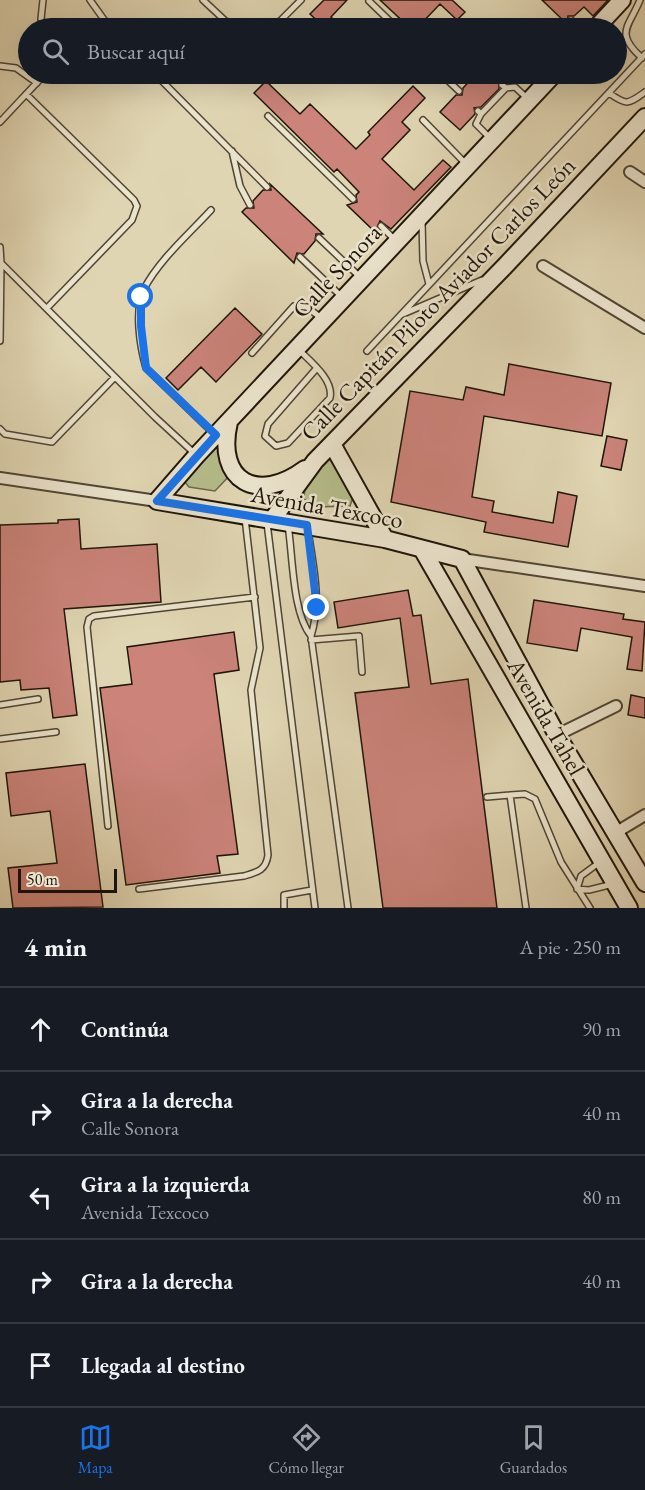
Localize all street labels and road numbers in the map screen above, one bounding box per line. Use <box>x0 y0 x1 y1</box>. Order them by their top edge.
street label: Calle Capitán Piloto Aviador Carlos León <box>293 150 582 447</box>
street label: Calle Sonora <box>285 217 388 324</box>
street label: Avenida Texcoco <box>248 478 406 535</box>
street label: Avenida Tahel <box>500 652 592 781</box>

